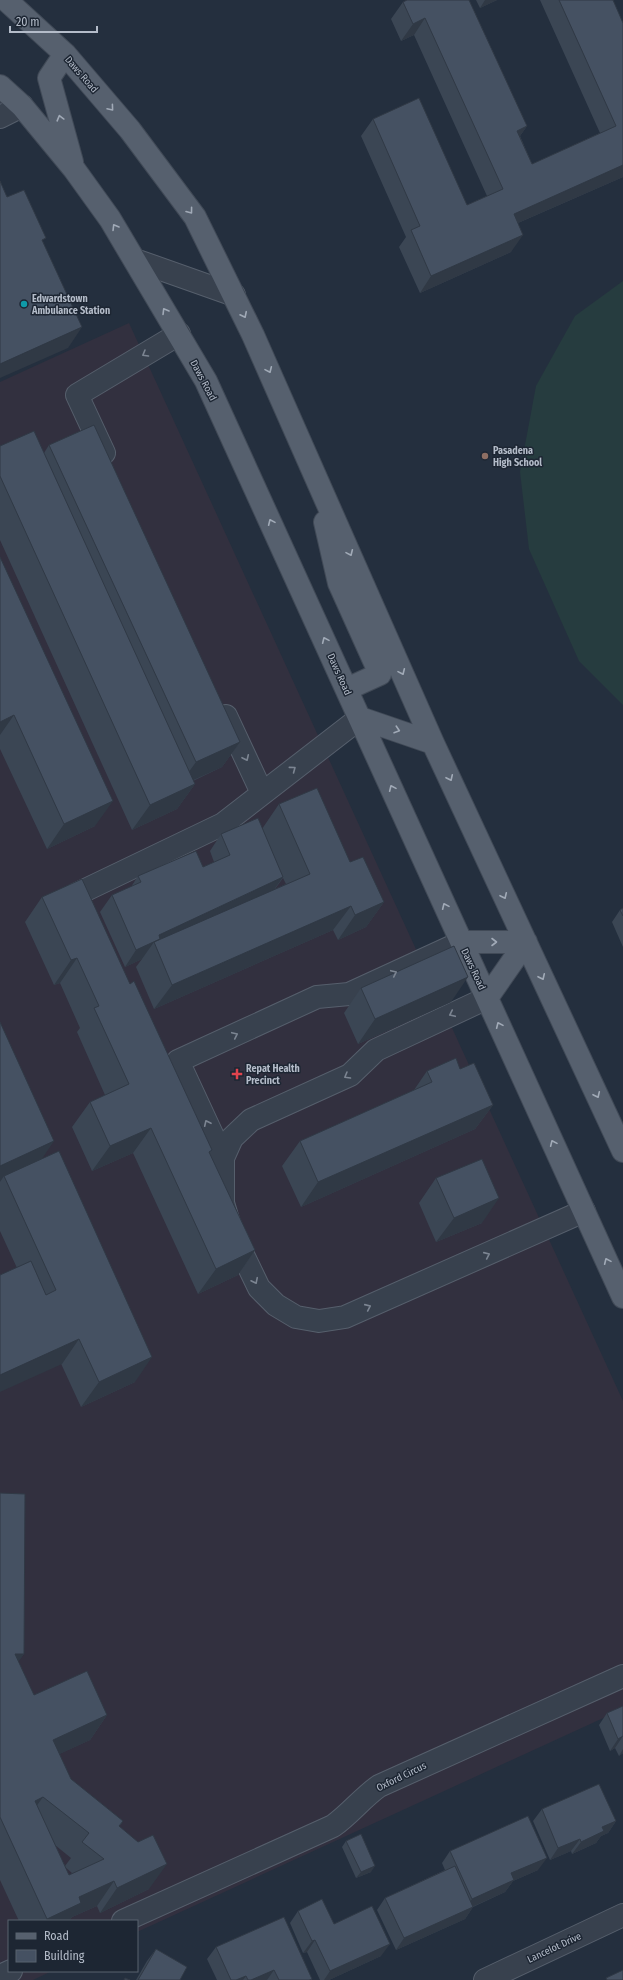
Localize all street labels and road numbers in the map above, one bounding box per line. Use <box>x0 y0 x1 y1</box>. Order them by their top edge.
street label: Daws Road <box>62 54 100 95</box>
street label: Daws Road <box>187 358 219 403</box>
street label: Daws Road <box>325 652 354 697</box>
street label: Daws Road <box>458 947 488 992</box>
street label: Oxford Circus <box>374 1760 428 1794</box>
street label: Lancelot Drive <box>526 1930 583 1966</box>

